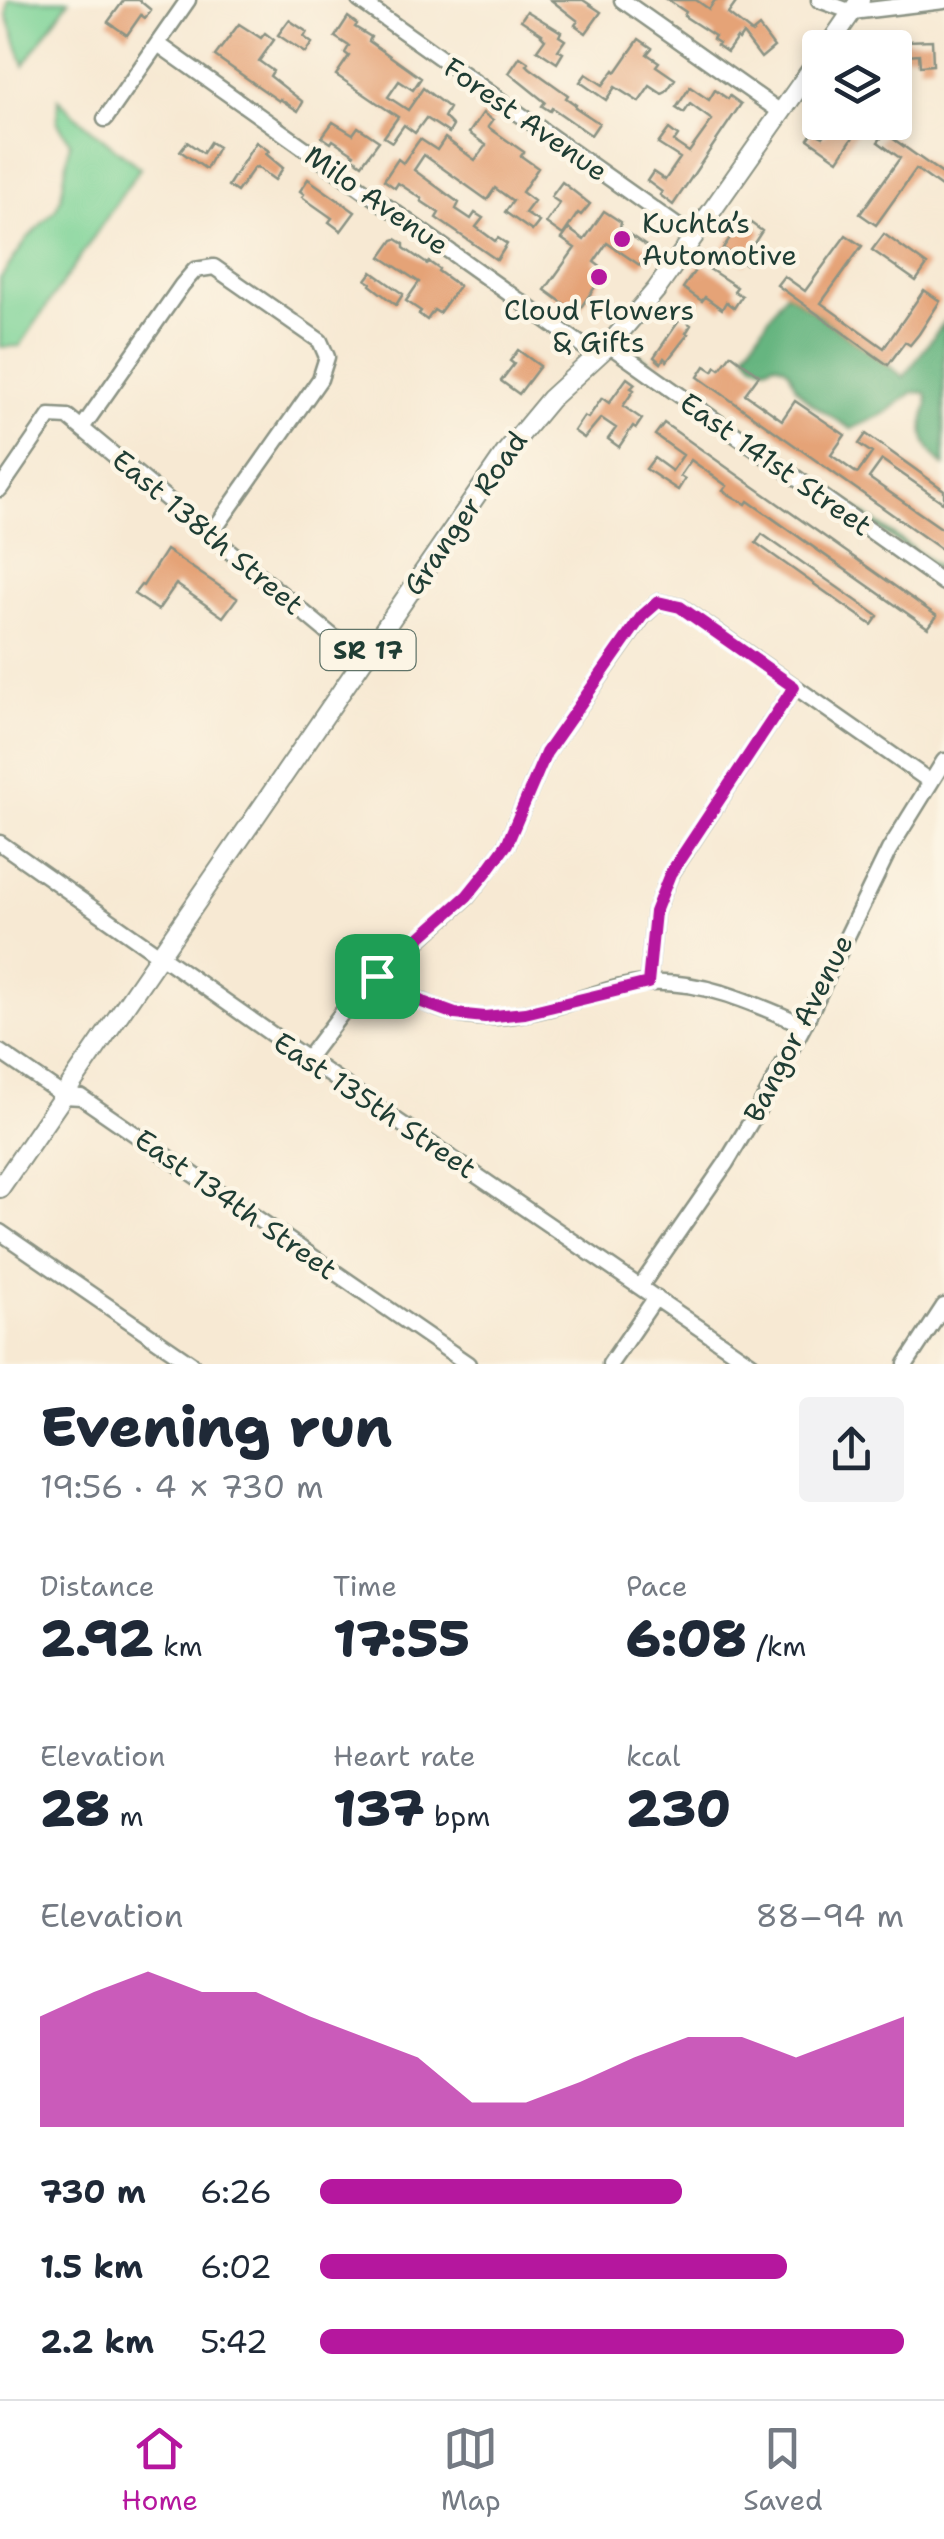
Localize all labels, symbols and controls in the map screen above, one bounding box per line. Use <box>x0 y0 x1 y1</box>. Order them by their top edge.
map controls <box>802 30 912 140</box>
button: layers <box>802 30 912 140</box>
street label: Forest Avenue <box>436 48 616 190</box>
street label: Milo Avenue <box>297 136 457 264</box>
place label: Kuchta’s Automotive <box>642 204 797 274</box>
marker: Kuchta’s Automotive <box>611 228 633 250</box>
marker: Cloud Flowers & Gifts <box>588 266 610 288</box>
place label: Cloud Flowers & Gifts <box>504 291 694 361</box>
street label: East 141st Street <box>672 384 880 544</box>
street label: Granger Road <box>394 423 536 603</box>
street label: East 138th Street <box>104 441 312 623</box>
road number: SR 17 <box>320 630 416 670</box>
street label: Bangor Avenue <box>734 928 862 1128</box>
pin <box>335 934 420 1019</box>
icon: arrive <box>350 949 405 1004</box>
street label: East 135th Street <box>266 1023 484 1187</box>
street label: East 134th Street <box>127 1120 345 1288</box>
text: Evening run <box>40 1390 392 1464</box>
button: share <box>799 1397 904 1502</box>
text: 19:56 · 4 × 730 m <box>40 1465 324 1508</box>
text: Distance <box>40 1567 155 1605</box>
text: Time <box>333 1567 397 1605</box>
text: Pace <box>626 1567 688 1605</box>
text: 2.92 <box>40 1605 153 1672</box>
text: 17:55 <box>333 1605 470 1672</box>
text: 6:08 <box>626 1605 747 1672</box>
text: km <box>153 1627 203 1665</box>
text: /km <box>747 1627 806 1665</box>
text: Elevation <box>40 1737 165 1775</box>
text: Heart rate <box>333 1737 476 1775</box>
text: kcal <box>626 1737 680 1775</box>
text: 28 <box>40 1775 110 1842</box>
text: 137 <box>333 1775 424 1842</box>
text: 230 <box>626 1775 731 1842</box>
text: m <box>110 1797 144 1835</box>
text: bpm <box>424 1797 490 1835</box>
text: Elevation <box>40 1894 183 1937</box>
text: 88–94 m <box>756 1894 904 1937</box>
text: 730 m <box>40 2170 146 2213</box>
text: 6:26 <box>200 2170 272 2213</box>
text: 1.5 km <box>40 2245 143 2288</box>
text: 6:02 <box>200 2245 272 2288</box>
text: 2.2 km <box>40 2320 154 2363</box>
text: 5:42 <box>200 2320 268 2363</box>
tab: Home <box>121 2421 198 2519</box>
tab: Map <box>441 2421 501 2519</box>
tab: Saved <box>743 2421 823 2519</box>

